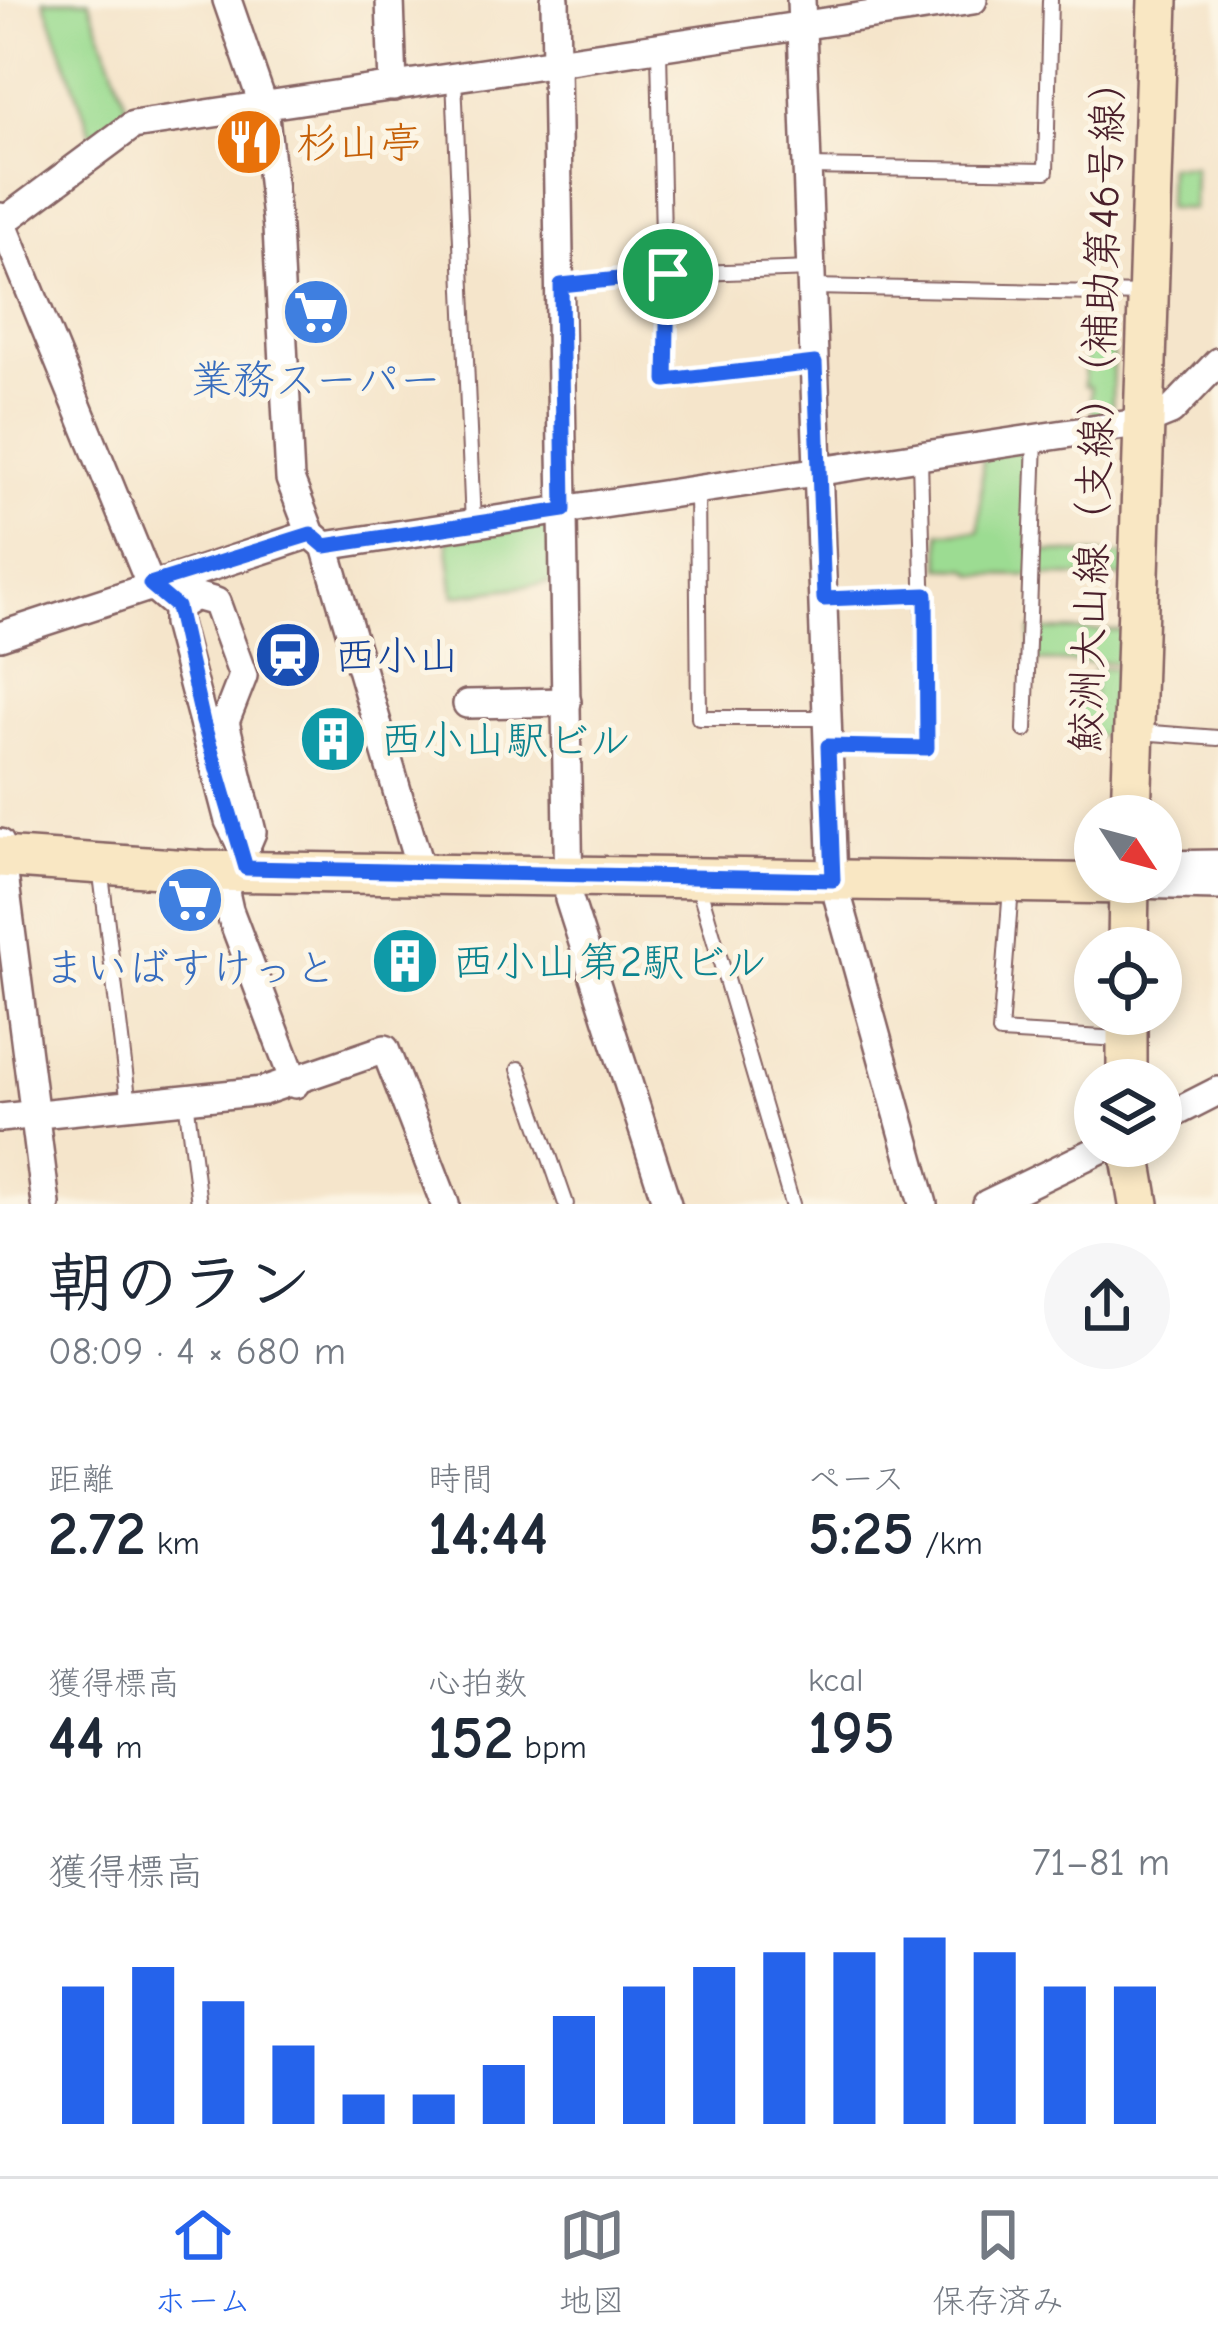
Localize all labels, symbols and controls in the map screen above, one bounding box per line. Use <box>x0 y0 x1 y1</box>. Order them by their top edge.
street label: 鮫洲大山線（支線）（補助第46号線） <box>1061 58 1134 754</box>
restaurant icon: 杉山亭 <box>214 107 284 177</box>
place label: 杉山亭 <box>296 119 422 168</box>
pin <box>617 223 719 325</box>
icon: arrive <box>635 241 701 307</box>
supermarket icon: 業務スーパー <box>281 277 351 347</box>
place label: 業務スーパー <box>191 356 441 405</box>
station icon: 西小山 <box>253 620 323 690</box>
place label: 西小山 <box>334 632 460 681</box>
building icon: 西小山駅ビル <box>298 704 368 774</box>
place label: 西小山駅ビル <box>380 716 631 765</box>
north arrow <box>1074 795 1182 903</box>
map controls <box>1074 795 1182 1167</box>
supermarket icon: まいばすけっと <box>155 865 225 935</box>
building icon: 西小山第2駅ビル <box>370 926 440 996</box>
button: locate <box>1074 927 1182 1035</box>
place label: 西小山第2駅ビル <box>452 938 767 987</box>
place label: まいばすけっと <box>43 944 337 993</box>
button: layers <box>1074 1059 1182 1167</box>
button: share <box>1044 1243 1170 1369</box>
text: 朝のラン <box>48 1246 312 1322</box>
text: 08:09 · 4 × 680 m <box>48 1329 346 1374</box>
text: 距離 <box>48 1460 114 1498</box>
text: 時間 <box>428 1460 494 1498</box>
text: ペース <box>808 1460 905 1498</box>
text: 2.72 <box>48 1500 146 1569</box>
text: 14:44 <box>428 1500 548 1569</box>
text: 5:25 <box>808 1500 914 1569</box>
text: km <box>146 1524 200 1562</box>
text: /km <box>914 1524 983 1562</box>
text: kcal <box>808 1661 863 1699</box>
text: 獲得標高 <box>48 1664 180 1702</box>
text: 心拍数 <box>428 1664 527 1702</box>
text: 195 <box>808 1699 895 1768</box>
text: 44 <box>48 1704 104 1773</box>
text: 152 <box>428 1704 513 1773</box>
text: m <box>104 1728 143 1766</box>
text: bpm <box>513 1728 587 1766</box>
text: 71–81 m <box>1032 1840 1170 1885</box>
text: 獲得標高 <box>48 1850 204 1895</box>
tab: ホーム <box>154 2202 251 2322</box>
tab: 地図 <box>559 2202 625 2322</box>
tab: 保存済み <box>932 2202 1064 2322</box>

